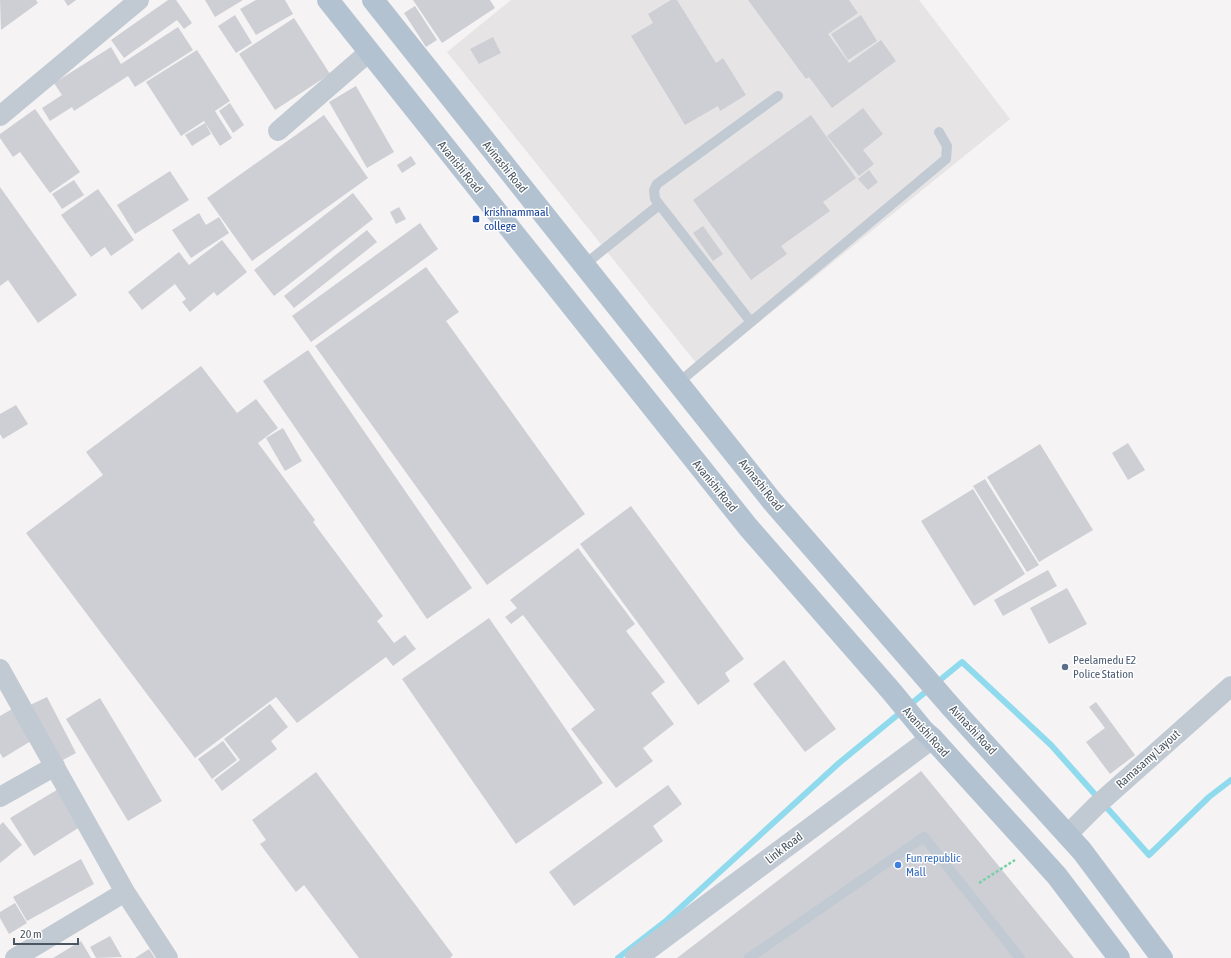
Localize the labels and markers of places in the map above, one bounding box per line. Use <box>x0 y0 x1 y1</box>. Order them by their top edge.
place label: krishnammaal college <box>484 205 549 233</box>
marker: krishnammaal college <box>471 214 481 224</box>
place label: Peelamedu E2 Police Station <box>1073 653 1136 681</box>
marker: Peelamedu E2 Police Station <box>1060 662 1070 672</box>
place label: Fun republic Mall <box>906 851 961 879</box>
marker: Fun republic Mall <box>893 860 903 870</box>

